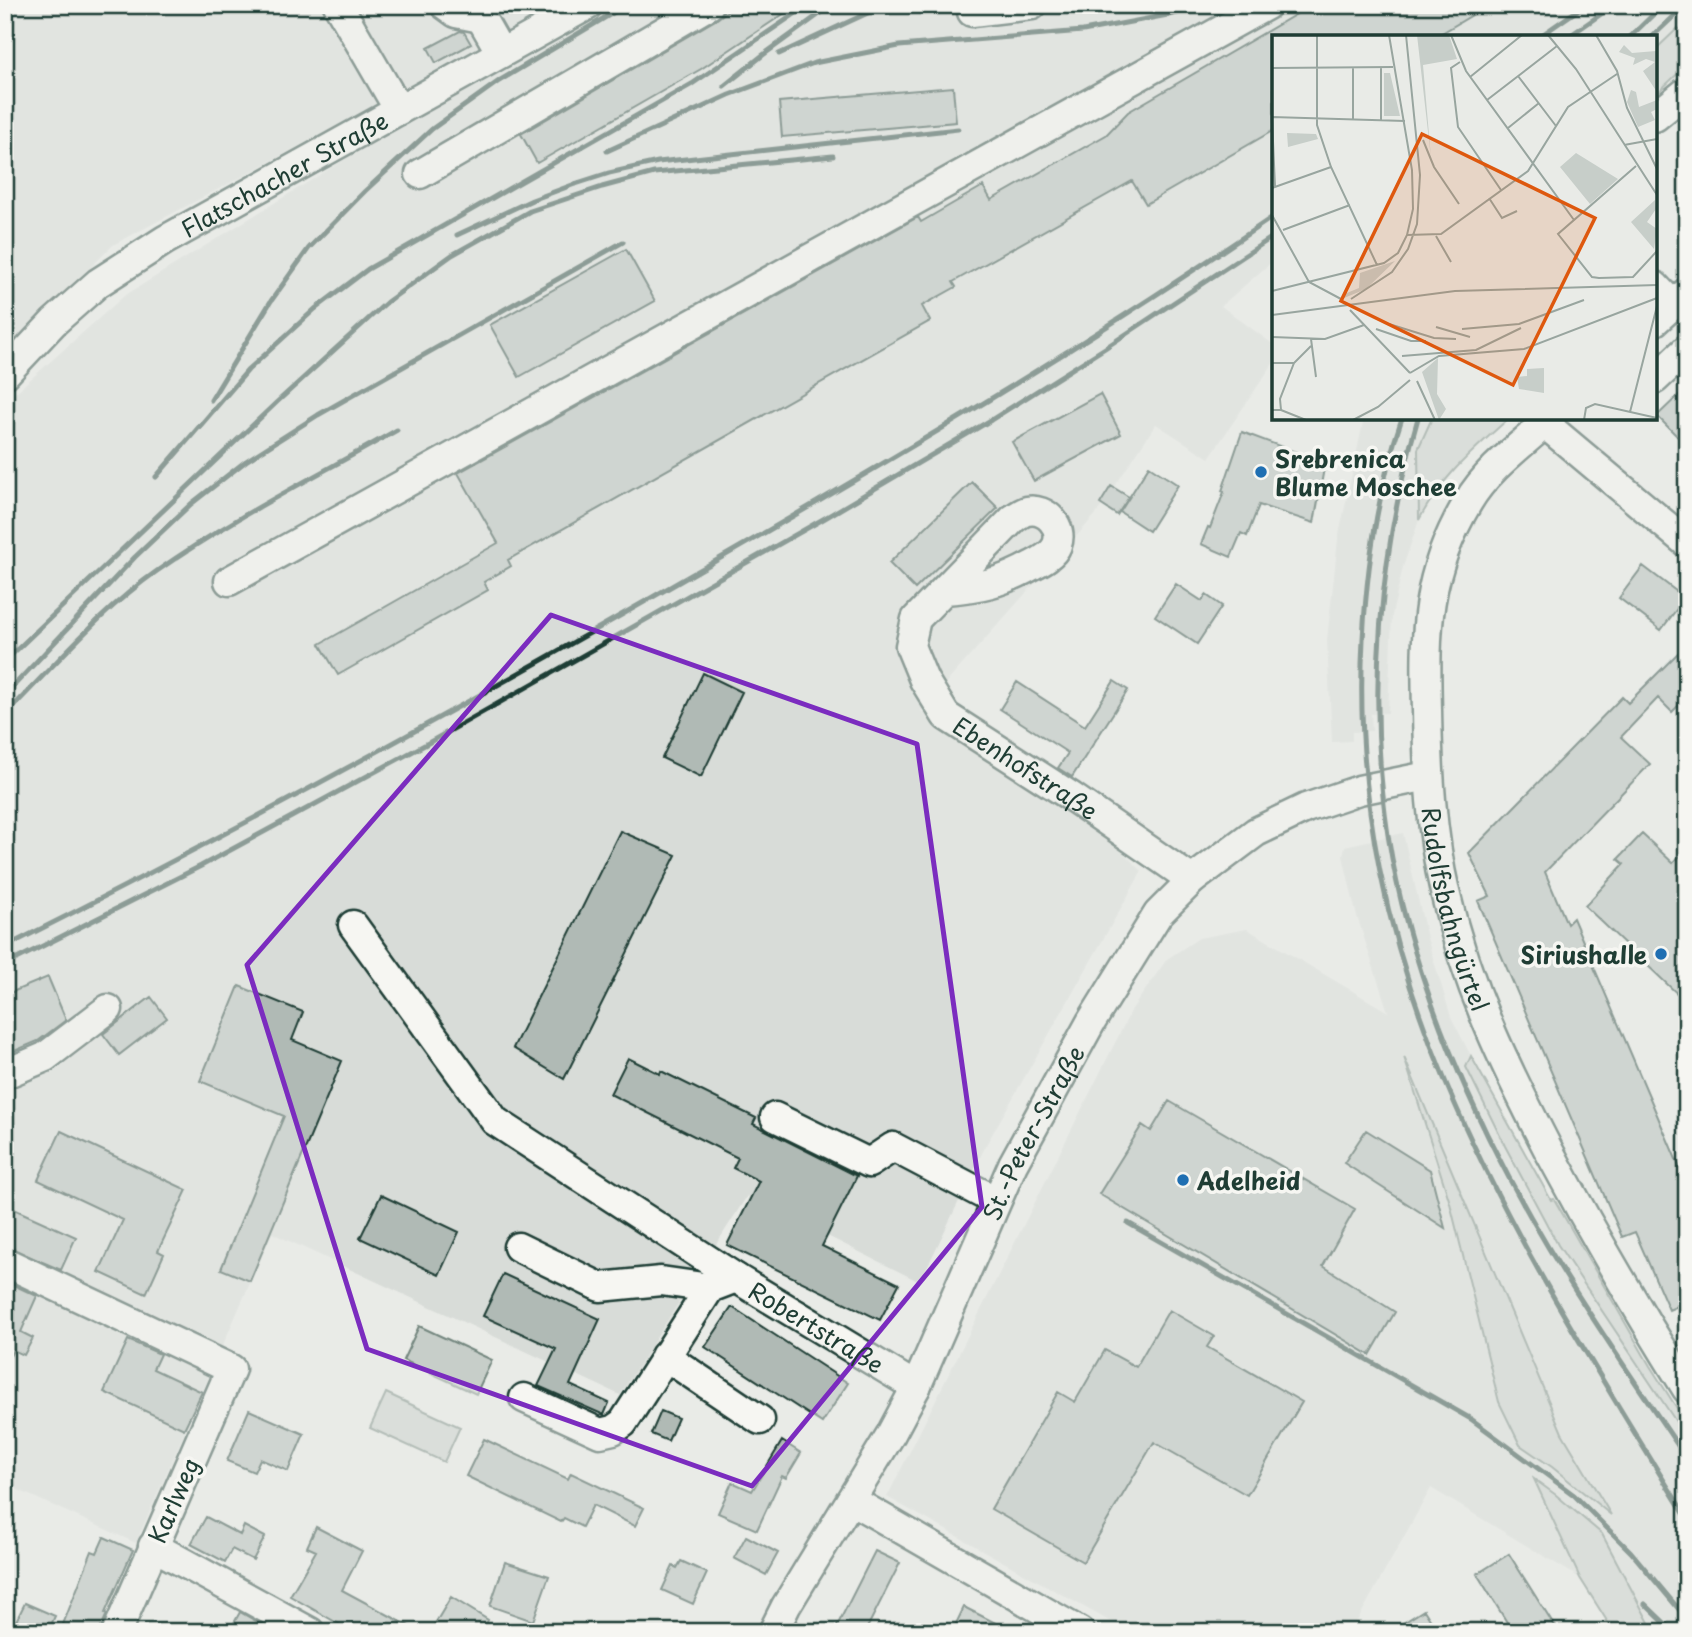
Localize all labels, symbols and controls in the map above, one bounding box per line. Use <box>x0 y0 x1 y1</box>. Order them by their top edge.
inset map <box>1272 35 1657 420</box>
street label: Flatschacher Straße <box>174 102 394 246</box>
place label: Srebrenica Blume Moschee <box>1275 440 1457 504</box>
marker: Srebrenica Blume Moschee <box>1253 464 1269 480</box>
street label: Ebenhofstraße <box>946 707 1106 828</box>
street label: Rudolfsbahngürtel <box>1414 805 1499 1016</box>
place label: Siriushalle <box>1521 936 1647 972</box>
marker: Siriushalle <box>1653 946 1669 962</box>
street label: St.-Peter-Straße <box>973 1038 1093 1226</box>
place label: Adelheid <box>1196 1162 1301 1198</box>
marker: Adelheid <box>1175 1172 1191 1188</box>
street label: Robertstraße <box>742 1272 891 1382</box>
street label: Karlweg <box>138 1451 208 1549</box>

